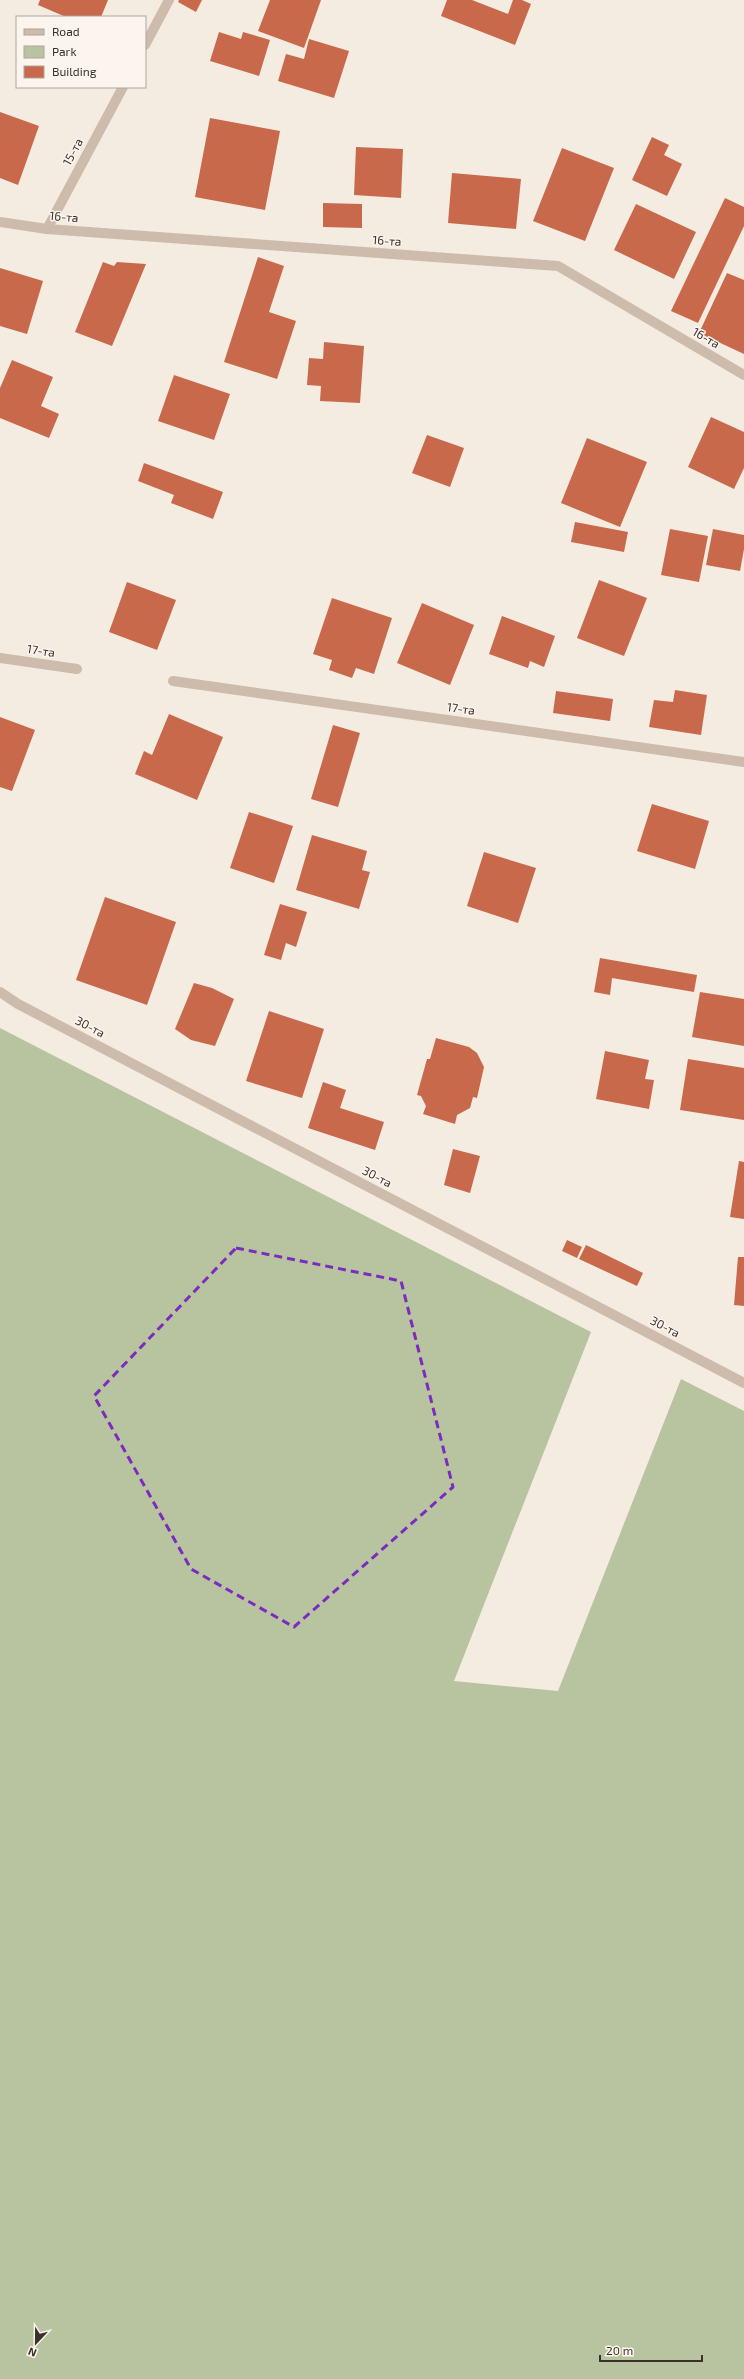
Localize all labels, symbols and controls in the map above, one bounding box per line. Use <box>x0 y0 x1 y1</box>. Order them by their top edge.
legend <box>16 16 146 88</box>
text: Road <box>52 24 80 38</box>
text: Park <box>52 44 77 58</box>
text: Building <box>52 64 97 78</box>
street label: 15-та <box>59 136 85 167</box>
street label: 16-та <box>49 208 79 224</box>
street label: 16-та <box>372 232 402 248</box>
street label: 16-та <box>690 324 723 350</box>
street label: 17-та <box>26 641 56 659</box>
street label: 17-та <box>446 699 476 717</box>
street label: 30-та <box>73 1013 108 1040</box>
street label: 30-та <box>360 1163 395 1190</box>
street label: 30-та <box>648 1313 683 1340</box>
north arrow <box>16 2323 56 2363</box>
scale bar <box>600 2337 702 2363</box>
text: 20 m <box>606 2343 633 2357</box>
text: N <box>26 2345 38 2360</box>

